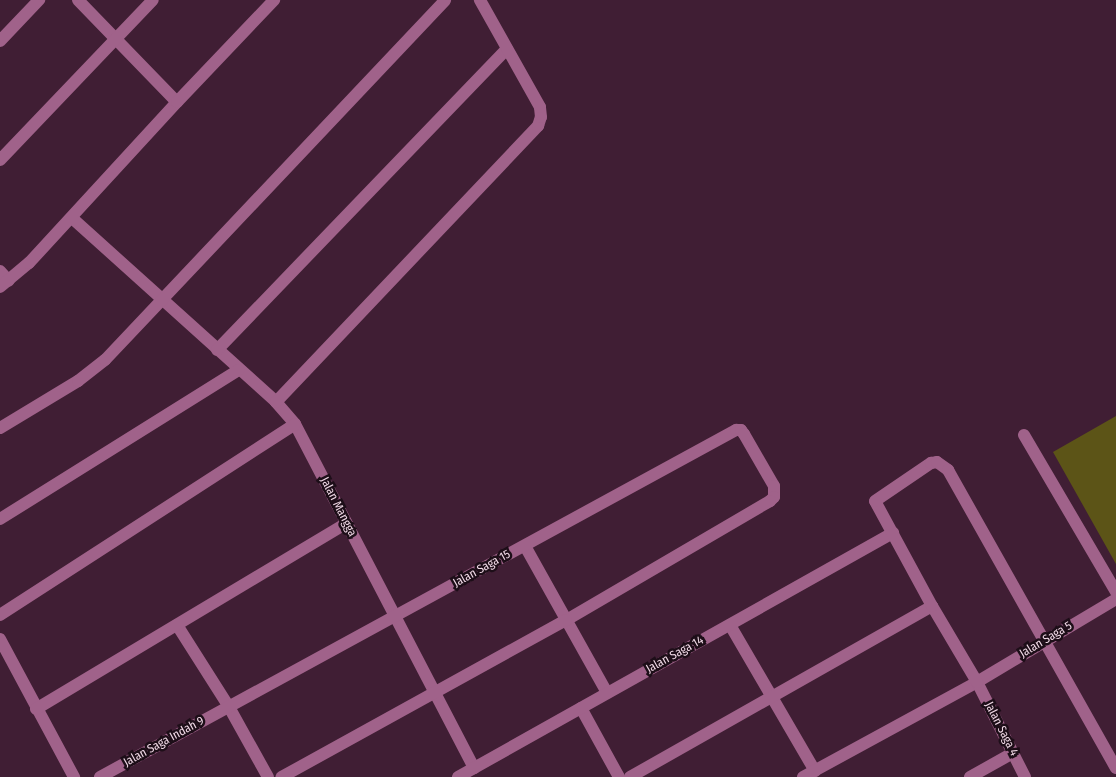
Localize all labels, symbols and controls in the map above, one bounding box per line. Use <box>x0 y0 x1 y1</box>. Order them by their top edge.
street label: Jalan Mangga <box>317 475 359 539</box>
street label: Jalan Saga 15 <box>451 547 513 591</box>
street label: Jalan Saga 5 <box>1017 619 1075 661</box>
street label: Jalan Saga 14 <box>644 633 706 677</box>
street label: Jalan Saga 4 <box>981 700 1021 758</box>
street label: Jalan Saga Indah 9 <box>121 714 207 770</box>

